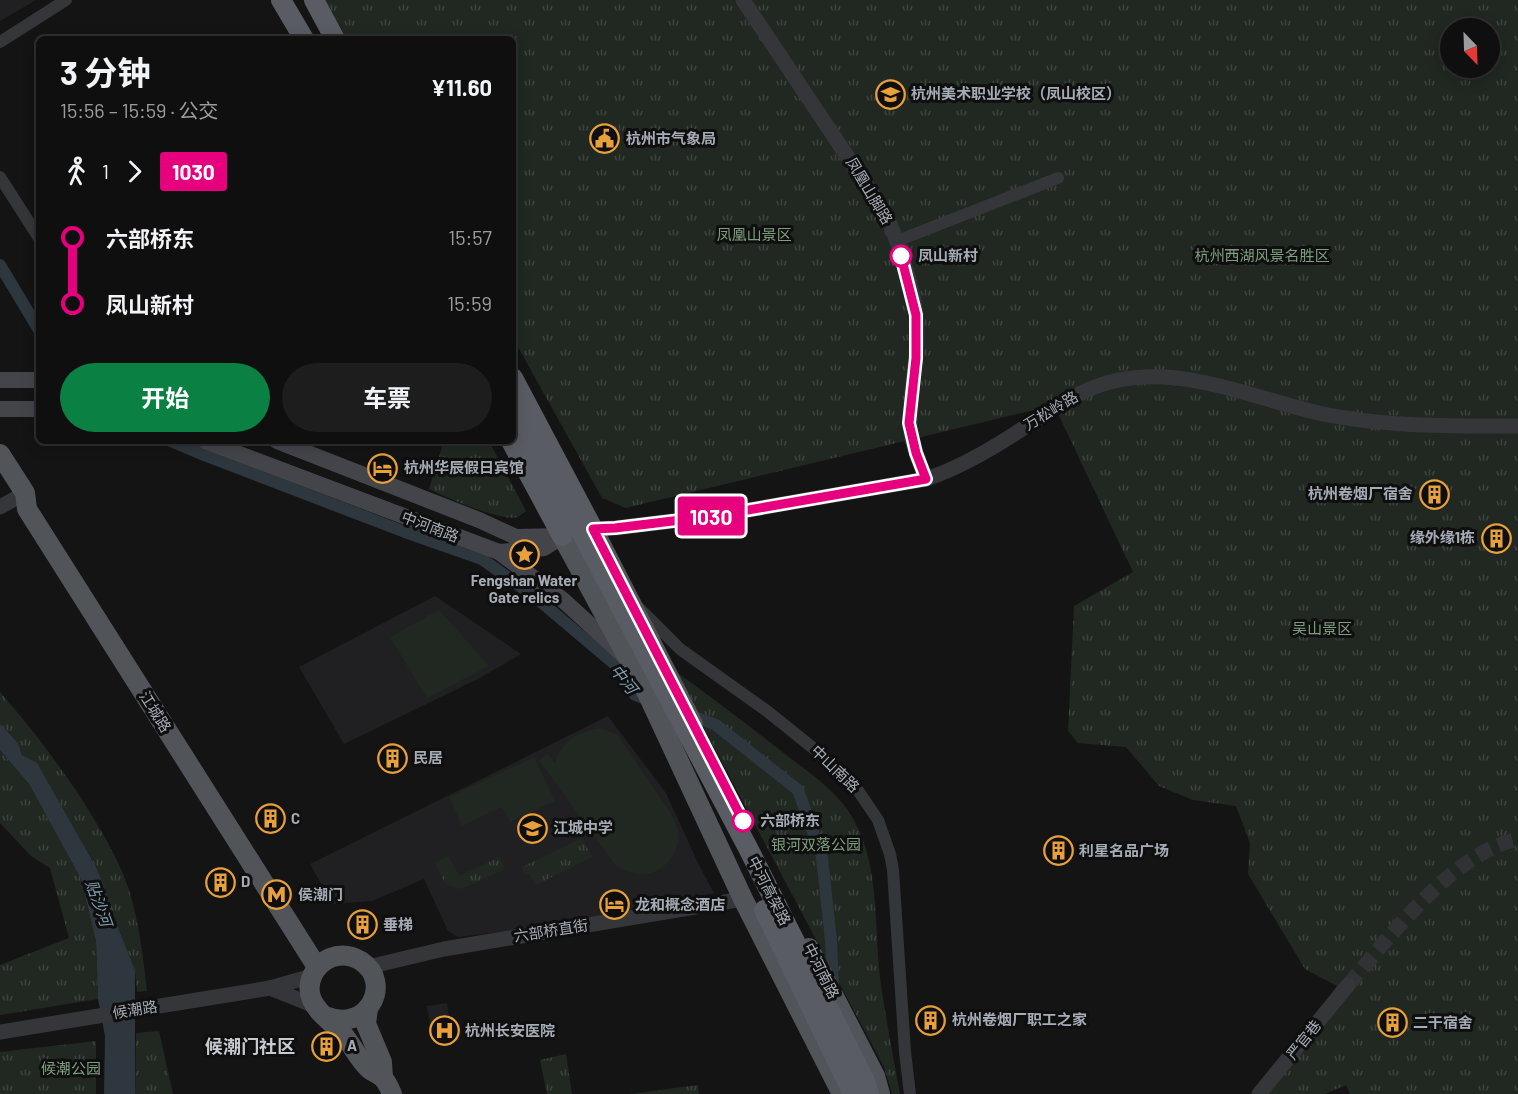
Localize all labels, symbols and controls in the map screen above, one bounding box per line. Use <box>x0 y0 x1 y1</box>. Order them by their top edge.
north arrow <box>1440 18 1500 78</box>
map controls <box>1440 18 1500 78</box>
text: 3 分钟 <box>60 52 150 92</box>
text: ¥11.60 <box>431 74 492 100</box>
school or university icon: 杭州美术职业学校（凤山校区） <box>874 78 906 110</box>
place label: 杭州美术职业学校（凤山校区） <box>911 84 1121 102</box>
text: 15:56 – 15:59 · 公交 <box>60 98 219 122</box>
public building icon: 杭州市气象局 <box>589 123 621 155</box>
place label: 杭州市气象局 <box>626 129 716 147</box>
street label: 凤凰山脚路 <box>843 154 897 227</box>
icon: walk <box>60 155 93 188</box>
icon: forward <box>118 155 151 188</box>
text: 1 <box>102 159 109 183</box>
text: 1030 <box>172 159 215 184</box>
text: 六部桥东 <box>106 225 194 251</box>
text: 15:57 <box>448 225 492 249</box>
park label: 凤凰山景区 <box>716 225 792 243</box>
marker: 凤山新村 <box>890 245 912 267</box>
place label: 凤山新村 <box>918 246 978 264</box>
park label: 杭州西湖风景名胜区 <box>1194 246 1330 264</box>
text: 凤山新村 <box>106 291 194 317</box>
text: 15:59 <box>447 291 492 315</box>
button: 开始 <box>60 363 270 432</box>
button: 车票 <box>282 363 492 432</box>
street label: 万松岭路 <box>1020 387 1081 433</box>
hotel icon: 杭州华辰假日宾馆 <box>367 452 399 484</box>
place label: 杭州华辰假日宾馆 <box>404 458 524 476</box>
building icon: 杭州卷烟厂宿舍 <box>1418 478 1450 510</box>
place label: 杭州卷烟厂宿舍 <box>1308 484 1413 502</box>
line badge: 1030 <box>669 496 753 536</box>
text: 1030 <box>690 504 732 529</box>
street label: 中河南路 <box>399 507 462 545</box>
building icon: 缘外缘1栋 <box>1480 522 1512 554</box>
place label: 缘外缘1栋 <box>1410 528 1475 546</box>
place icon: Fengshan Water Gate relics <box>508 538 540 570</box>
place label: Fengshan Water Gate relics <box>471 571 578 606</box>
park label: 吴山景区 <box>1292 619 1352 637</box>
water label: 中河 <box>607 660 644 699</box>
street label: 江城路 <box>136 688 175 735</box>
street label: 中山南路 <box>808 741 864 796</box>
building icon: 民居 <box>376 742 408 774</box>
place label: 民居 <box>413 748 443 766</box>
building icon: C <box>254 803 286 835</box>
place label: C <box>291 809 300 827</box>
marker: 六部桥东 <box>732 810 754 832</box>
place label: 六部桥东 <box>760 811 820 829</box>
school or university icon: 江城中学 <box>516 812 548 844</box>
place label: 江城中学 <box>553 818 613 836</box>
park label: 银河双落公园 <box>771 835 861 853</box>
building icon: 利星名品广场 <box>1042 835 1074 867</box>
place label: 利星名品广场 <box>1079 841 1169 859</box>
street label: 中河高架路 <box>745 853 795 928</box>
building icon: D <box>204 866 236 898</box>
place label: D <box>241 872 250 890</box>
water label: 贴沙河 <box>82 877 118 931</box>
metro station icon: 侯潮门 <box>261 879 293 911</box>
place label: 侯潮门 <box>298 885 343 903</box>
hotel icon: 龙和概念酒店 <box>598 889 630 921</box>
place label: 龙和概念酒店 <box>635 895 725 913</box>
building icon: 垂梯 <box>346 909 378 941</box>
place label: 垂梯 <box>383 915 413 933</box>
street label: 六部桥直街 <box>512 915 589 945</box>
street label: 中河南路 <box>800 940 844 1001</box>
street label: 候潮路 <box>111 997 158 1021</box>
building icon: 杭州卷烟厂职工之家 <box>915 1004 947 1036</box>
building icon: 二干宿舍 <box>1376 1007 1408 1039</box>
place label: 杭州卷烟厂职工之家 <box>952 1010 1087 1028</box>
place label: 二干宿舍 <box>1413 1013 1473 1031</box>
hospital icon: 杭州长安医院 <box>428 1015 460 1047</box>
street label: 严官巷 <box>1282 1016 1324 1063</box>
place label: 杭州长安医院 <box>465 1021 555 1039</box>
building icon: A <box>310 1030 342 1062</box>
district label: 候潮门社区 <box>205 1035 295 1057</box>
place label: A <box>347 1036 357 1054</box>
park label: 候潮公园 <box>41 1059 101 1077</box>

